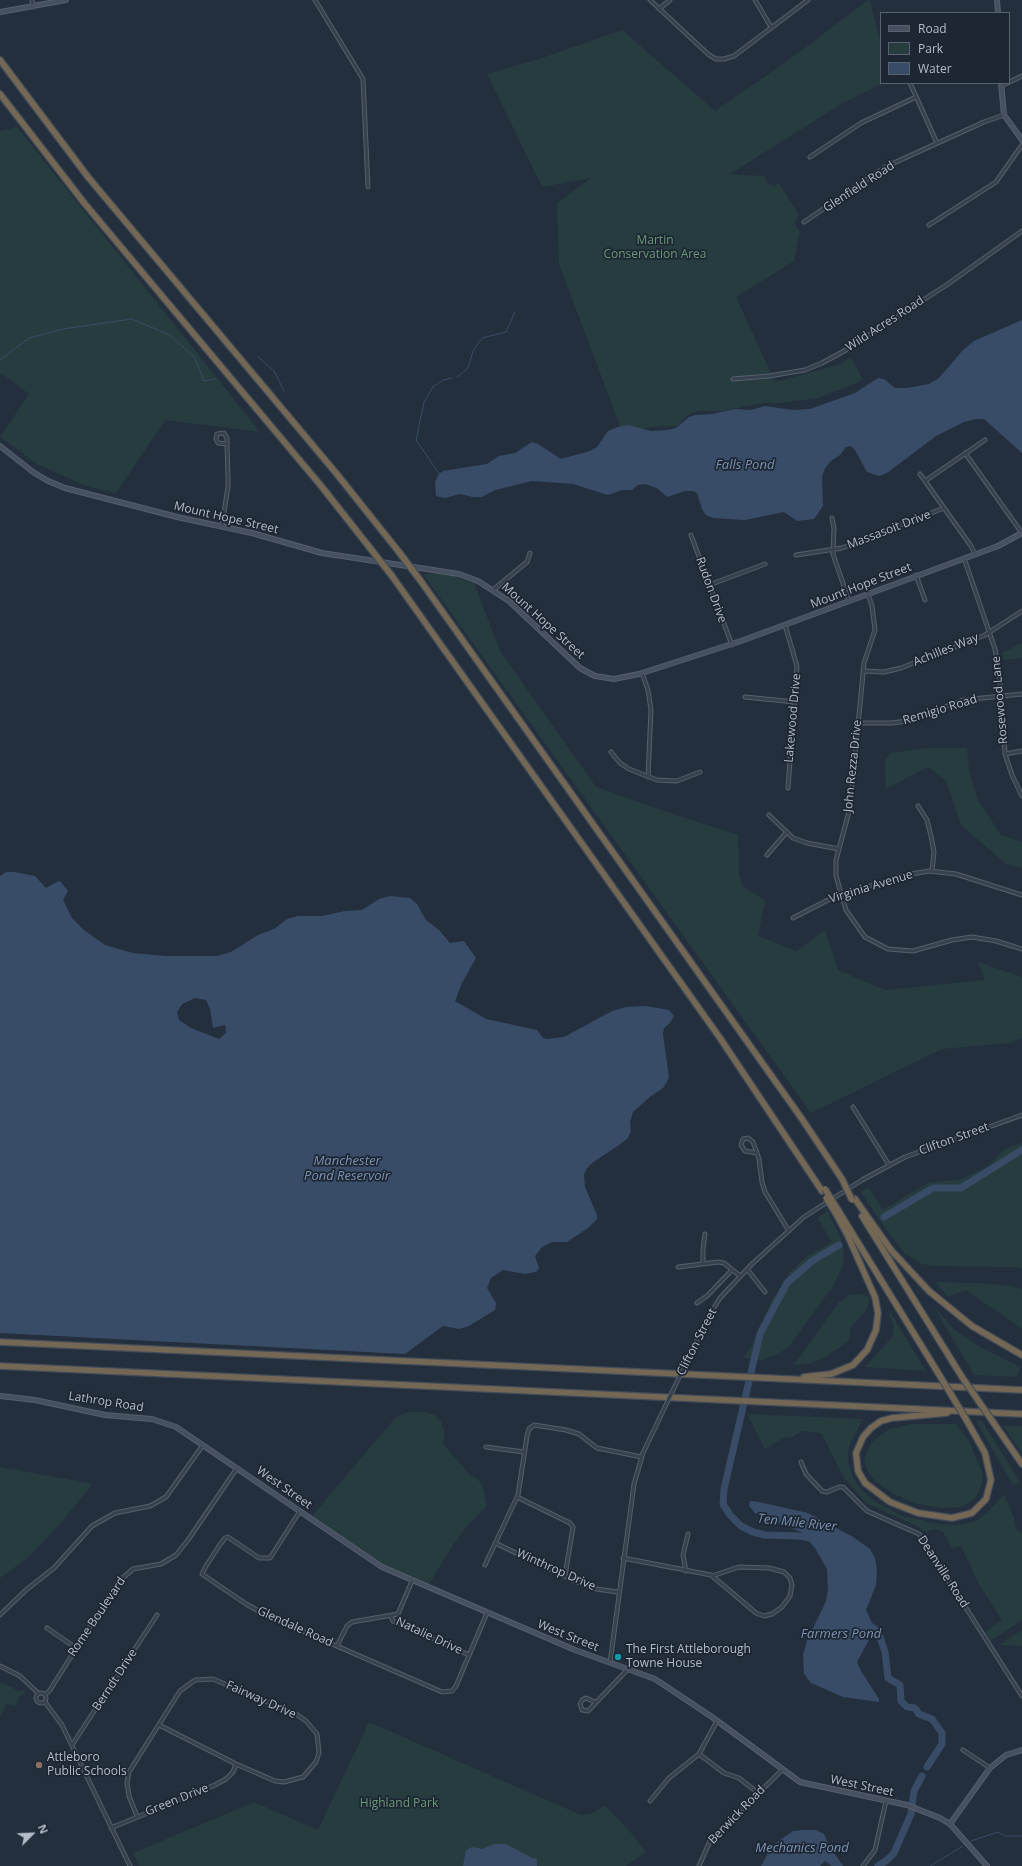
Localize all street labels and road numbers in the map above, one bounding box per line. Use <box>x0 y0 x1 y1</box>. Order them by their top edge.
street label: Glenfield Road <box>821 159 897 215</box>
street label: Wild Acres Road <box>843 293 927 355</box>
street label: Mount Hope Street <box>172 499 280 537</box>
street label: Massasoit Drive <box>845 507 933 553</box>
street label: Rudon Drive <box>692 555 730 625</box>
street label: Mount Hope Street <box>809 560 913 612</box>
street label: Mount Hope Street <box>498 580 588 662</box>
street label: Achilles Way <box>911 630 981 670</box>
street label: Rosewood Lane <box>989 655 1011 745</box>
street label: Lakewood Drive <box>782 673 804 763</box>
street label: Remigio Road <box>901 692 979 728</box>
street label: John Rezza Drive <box>841 719 865 813</box>
street label: Virginia Avenue <box>827 867 915 907</box>
street label: Clifton Street <box>917 1120 991 1158</box>
street label: Clifton Street <box>674 1306 720 1378</box>
street label: Lathrop Road <box>67 1389 145 1415</box>
street label: West Street <box>253 1464 315 1512</box>
street label: Deanville Road <box>914 1533 972 1611</box>
street label: Winthrop Drive <box>514 1546 598 1594</box>
street label: Rome Boulevard <box>65 1575 129 1659</box>
street label: Glendale Road <box>255 1604 335 1650</box>
street label: Natalie Drive <box>393 1614 465 1658</box>
street label: West Street <box>535 1617 601 1655</box>
street label: Berndt Drive <box>90 1646 140 1714</box>
street label: Fairway Drive <box>224 1678 298 1722</box>
street label: West Street <box>829 1772 895 1800</box>
street label: Green Drive <box>143 1781 211 1819</box>
street label: Berwick Road <box>706 1783 768 1847</box>

